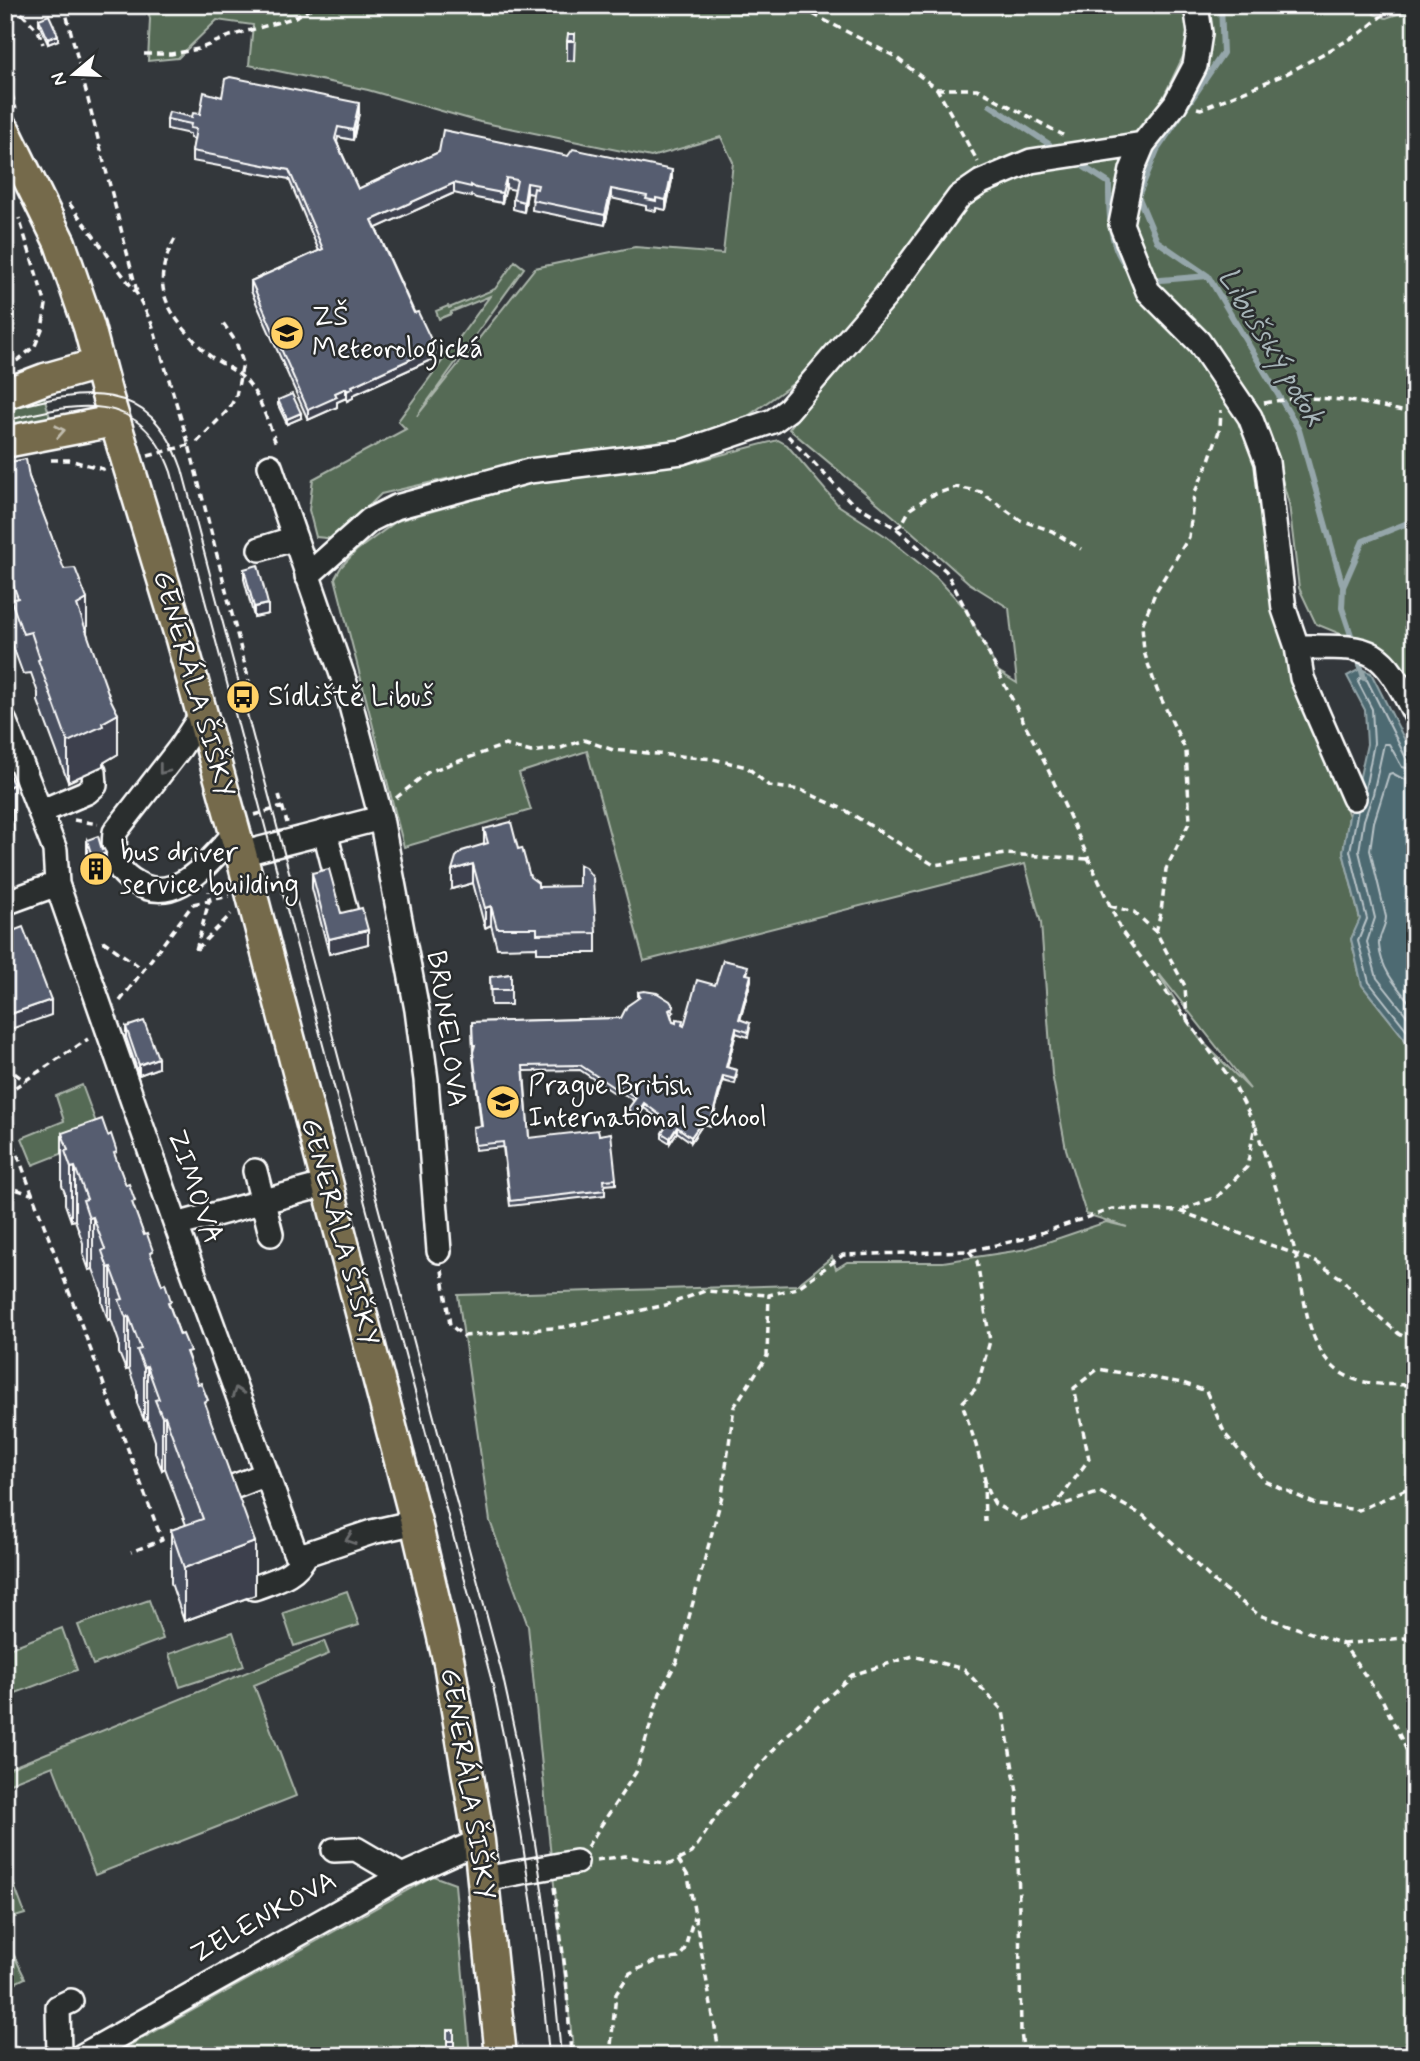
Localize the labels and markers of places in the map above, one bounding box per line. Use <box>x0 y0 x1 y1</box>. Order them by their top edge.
place label: ZŠ Meteorologická <box>312 299 483 371</box>
school or university icon: ZŠ Meteorologická <box>268 314 306 352</box>
bus stop icon: Sídliště Libuš <box>224 678 262 716</box>
place label: Sídliště Libuš <box>268 679 434 716</box>
place label: bus driver service building <box>120 835 299 906</box>
building icon: bus driver service building <box>77 850 115 888</box>
place label: Prague British International School <box>528 1068 767 1137</box>
school or university icon: Prague British International School <box>484 1083 522 1121</box>

